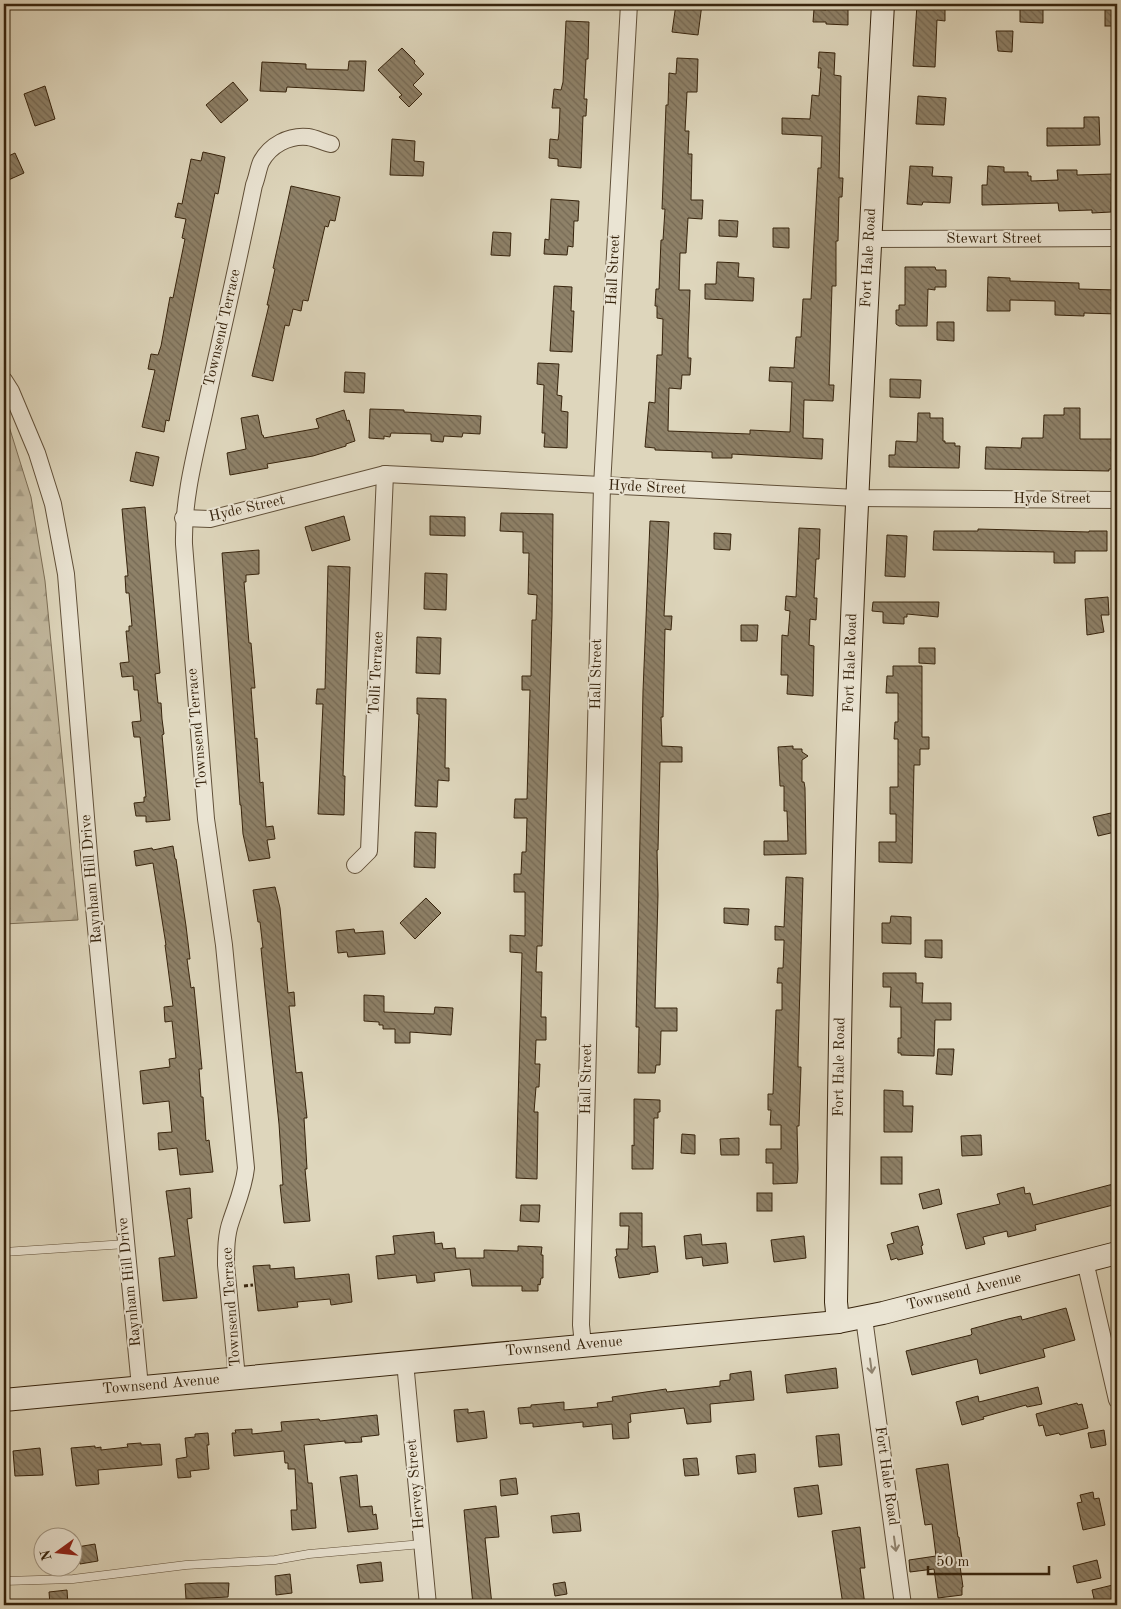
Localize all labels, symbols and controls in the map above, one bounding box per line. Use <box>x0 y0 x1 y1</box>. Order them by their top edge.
street label: Fort Hale Road <box>859 208 879 308</box>
street label: Stewart Street <box>946 232 1042 247</box>
street label: Hall Street <box>605 234 623 306</box>
street label: Townsend Terrace <box>202 268 244 388</box>
street label: Hyde Street <box>608 478 686 498</box>
street label: Hyde Street <box>1013 492 1091 507</box>
street label: Hyde Street <box>207 493 287 525</box>
street label: Fort Hale Road <box>842 613 860 713</box>
street label: Tolli Terrace <box>367 631 387 715</box>
street label: Hall Street <box>589 638 605 710</box>
street label: Townsend Terrace <box>185 668 211 788</box>
street label: Raynham Hill Drive <box>79 814 105 944</box>
street label: Fort Hale Road <box>832 1017 848 1117</box>
street label: Hall Street <box>579 1043 595 1115</box>
street label: Raynham Hill Drive <box>116 1217 144 1347</box>
street label: Townsend Terrace <box>220 1247 244 1367</box>
street label: Townsend Avenue <box>905 1270 1023 1314</box>
street label: Townsend Avenue <box>505 1334 623 1360</box>
one-way arrow <box>866 1358 876 1374</box>
street label: Townsend Avenue <box>102 1372 220 1398</box>
street label: Fort Hale Road <box>872 1425 900 1527</box>
street label: Hervey Street <box>405 1438 427 1530</box>
north arrow <box>32 1526 82 1576</box>
one-way arrow <box>890 1536 900 1552</box>
scale bar <box>928 1544 1050 1576</box>
text: N <box>38 1548 55 1562</box>
text: 50 m <box>936 1555 970 1570</box>

